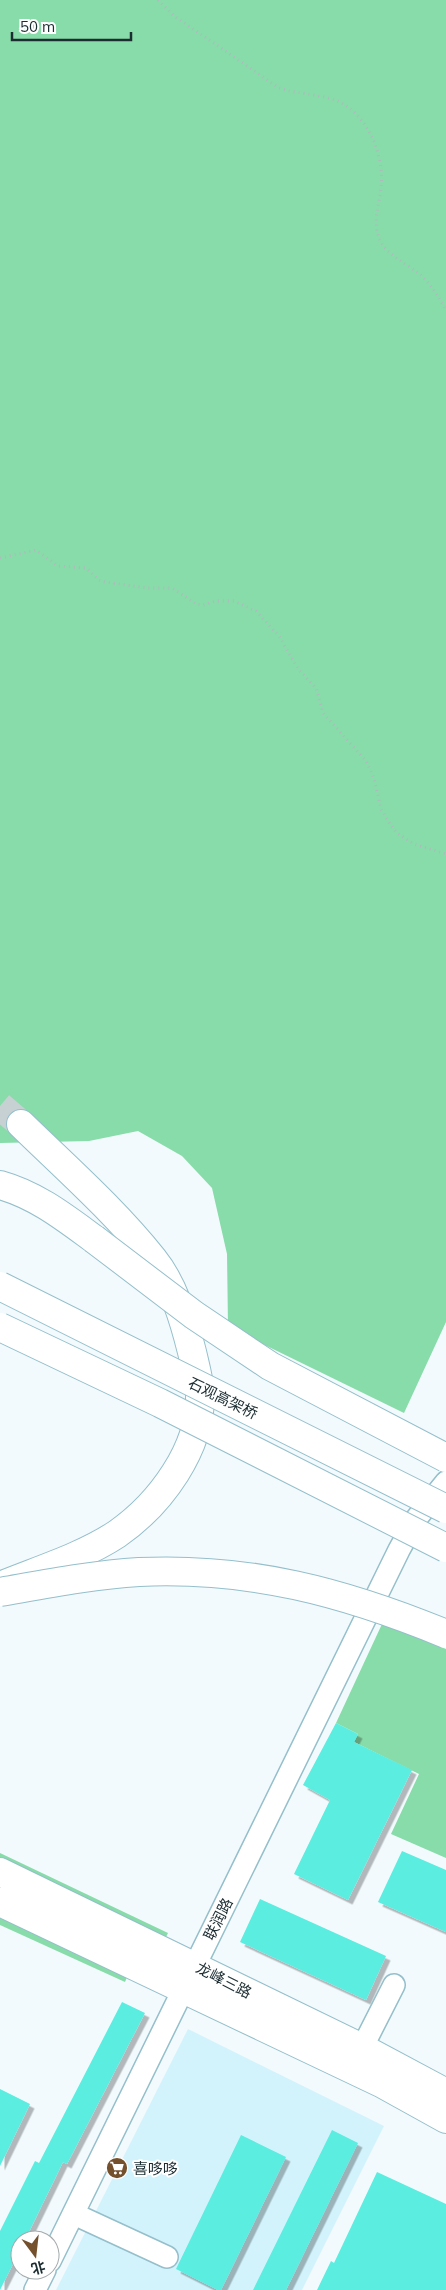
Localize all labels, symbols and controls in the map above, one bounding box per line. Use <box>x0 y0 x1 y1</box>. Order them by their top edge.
scale bar <box>12 10 131 42</box>
text: 50 m <box>20 17 55 36</box>
street label: 石观高架桥 <box>185 1373 261 1423</box>
street label: 联润路 <box>199 1895 237 1943</box>
street label: 龙峰三路 <box>193 1958 255 2002</box>
supermarket icon: 喜哆哆 <box>105 2156 129 2180</box>
place label: 喜哆哆 <box>133 2159 178 2178</box>
north arrow <box>10 2230 60 2280</box>
text: 北 <box>29 2257 47 2278</box>

